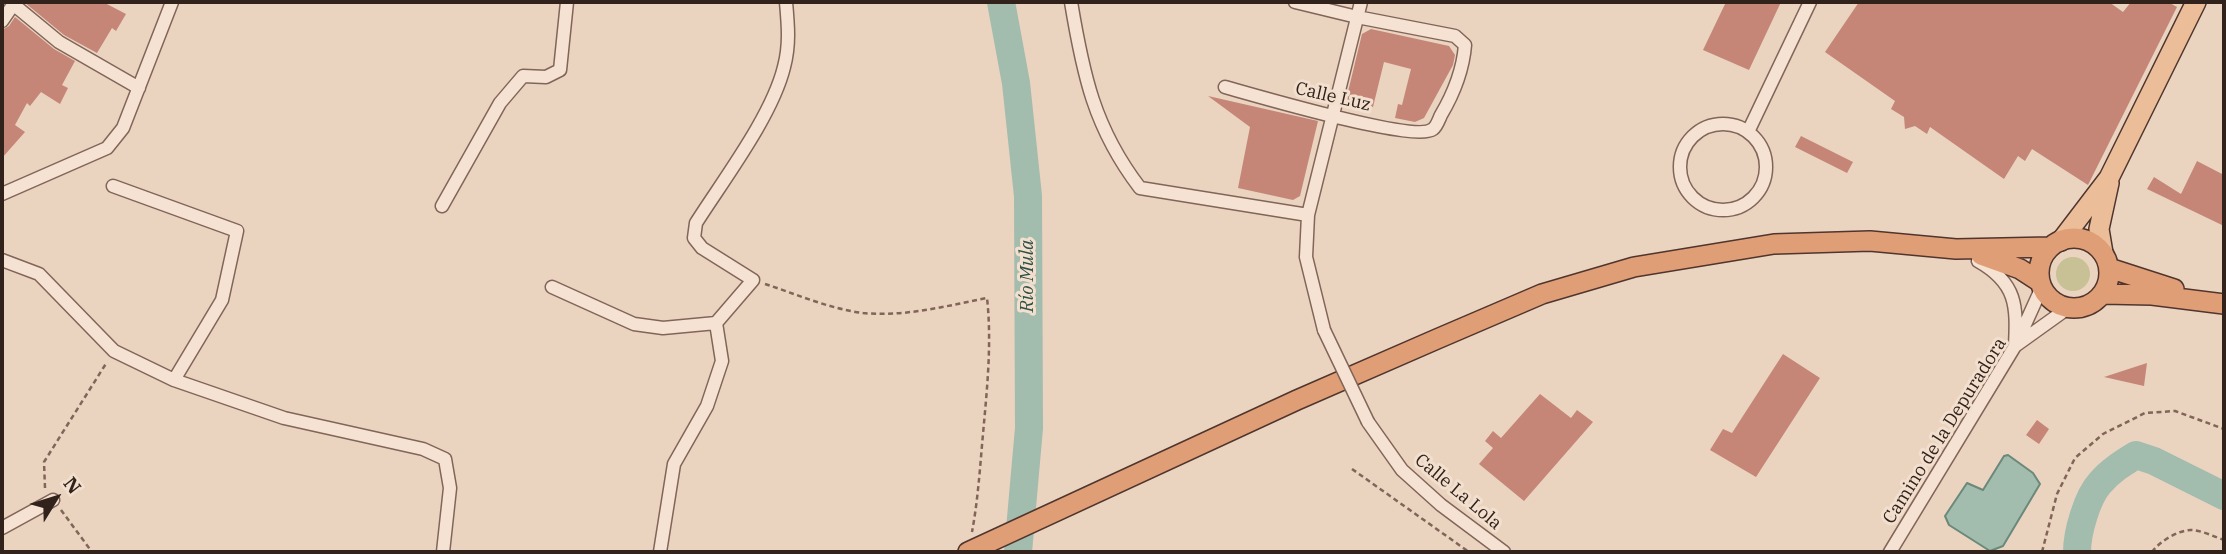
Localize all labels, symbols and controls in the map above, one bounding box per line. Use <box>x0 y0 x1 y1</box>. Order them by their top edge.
street label: Calle Luz <box>1293 78 1373 116</box>
water label: Río Mula <box>1017 240 1039 312</box>
street label: Camino de la Depuradora <box>1879 334 2011 528</box>
street label: Calle La Lola <box>1410 449 1506 535</box>
north arrow <box>21 463 91 533</box>
text: N <box>58 472 87 498</box>

